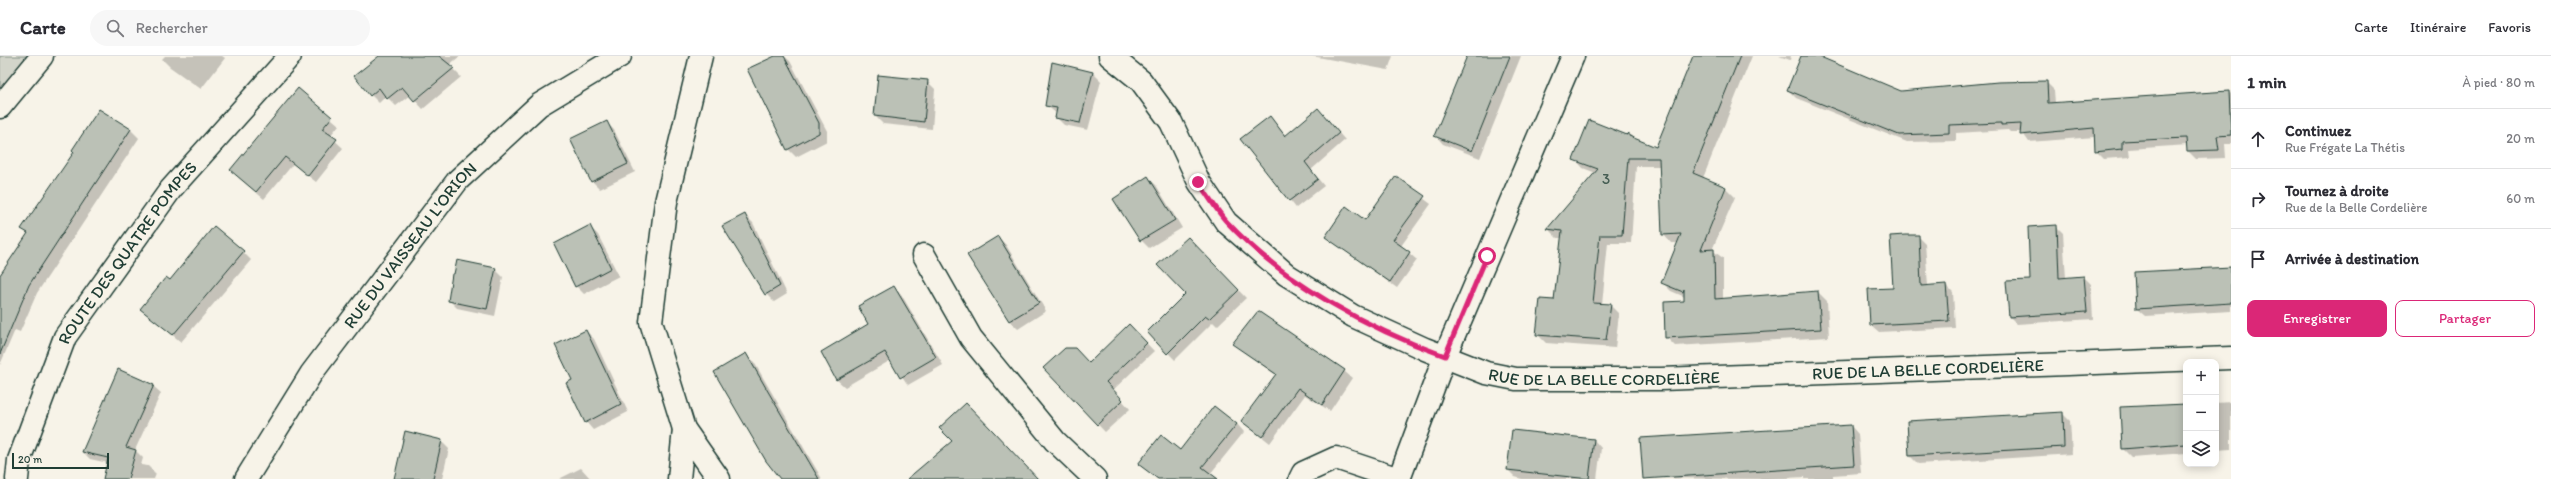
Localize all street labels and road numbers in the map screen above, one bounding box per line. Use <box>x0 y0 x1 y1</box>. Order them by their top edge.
street label: ROUTE DES QUATRE POMPES <box>53 157 201 347</box>
street label: RUE DU VAISSEAU L'ORION <box>339 158 481 332</box>
street label: RUE DE LA BELLE CORDELIÈRE <box>1812 355 2044 383</box>
street label: RUE DE LA BELLE CORDELIÈRE <box>1487 364 1720 389</box>

